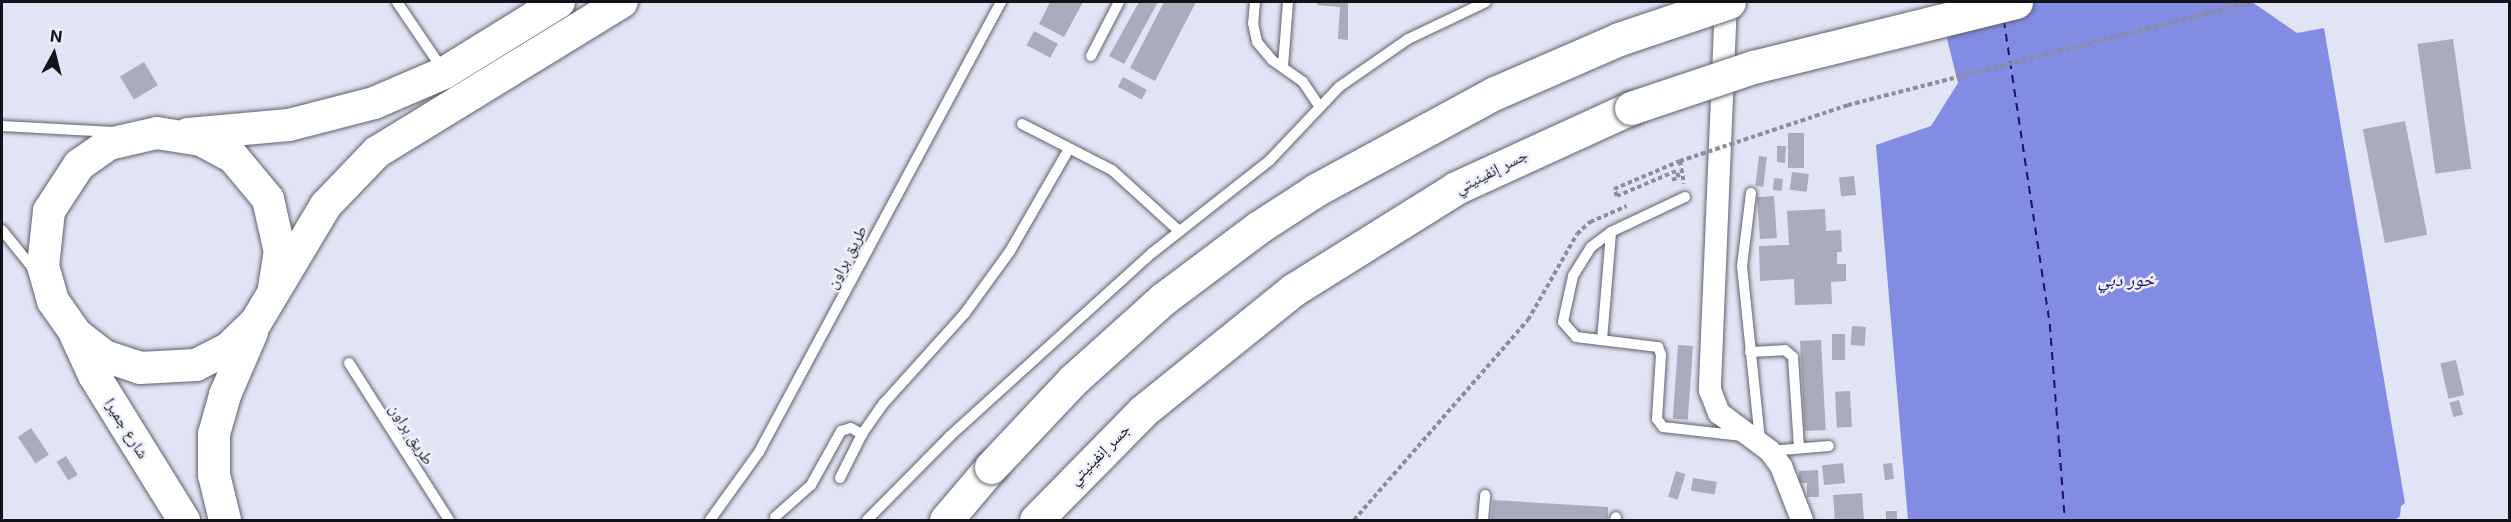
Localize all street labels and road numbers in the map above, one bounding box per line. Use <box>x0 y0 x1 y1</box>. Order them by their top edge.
street label: جسر إنفينيتي <box>1451 144 1531 198</box>
street label: طريق براون <box>821 222 871 292</box>
street label: شارع جميرا <box>101 394 153 462</box>
street label: طريق براون <box>386 400 438 468</box>
street label: جسر إنفينيتي <box>1064 419 1134 489</box>

